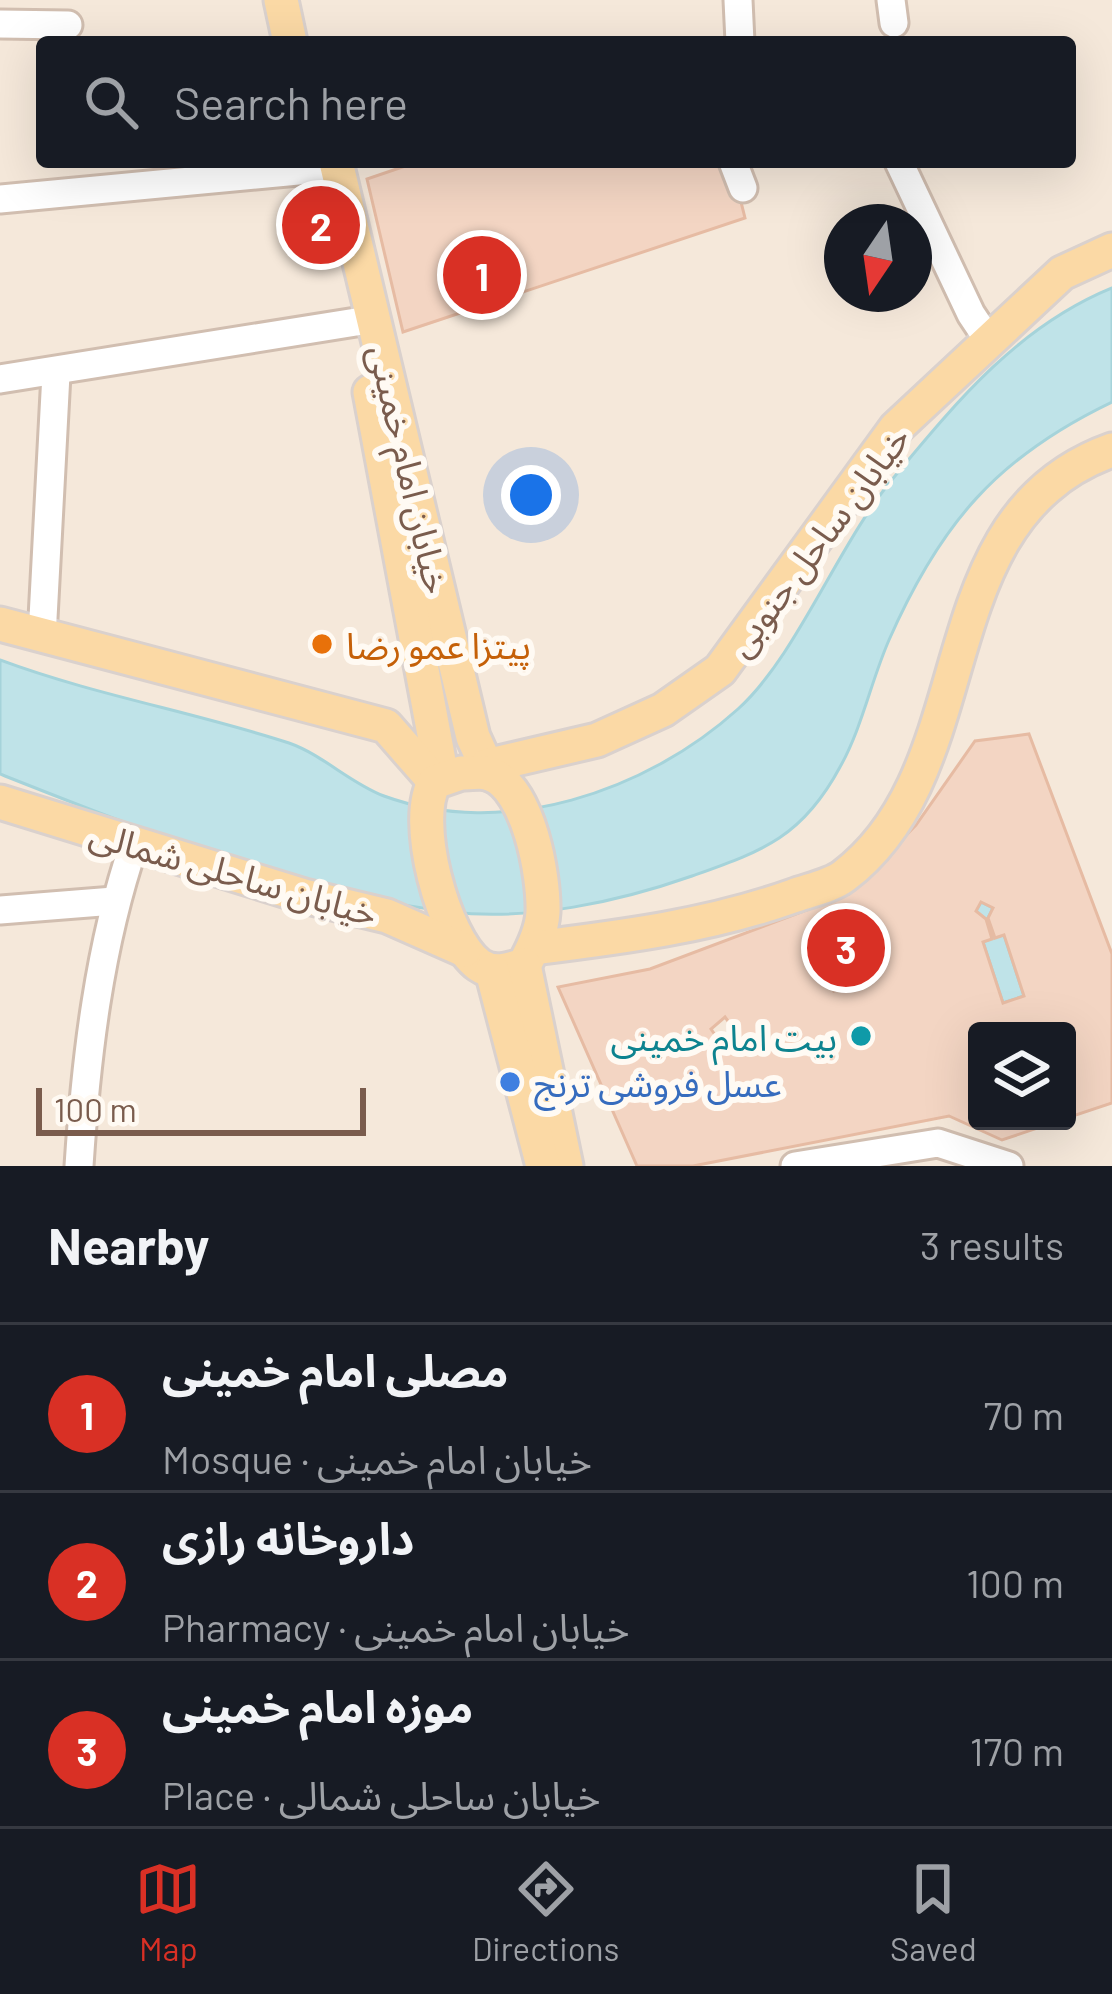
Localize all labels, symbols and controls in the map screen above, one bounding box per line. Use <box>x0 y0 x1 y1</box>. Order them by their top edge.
search box <box>36 36 1076 168</box>
icon: search <box>78 69 144 135</box>
text: Search here <box>174 75 408 129</box>
pin: 2 <box>282 180 360 270</box>
north arrow <box>824 204 932 312</box>
pin: 1 <box>443 230 521 320</box>
street label: خیابان امام خمینی <box>354 340 461 599</box>
street label: خیابان ساحل جنوبی <box>716 416 919 665</box>
your location <box>501 465 561 525</box>
place label: پیتزا عمو رضا <box>346 623 531 670</box>
marker: پیتزا عمو رضا <box>309 631 335 657</box>
street label: خیابان ساحلی شمالی <box>85 810 383 935</box>
pin: 3 <box>807 903 885 993</box>
place label: بیت امام خمینی <box>610 1015 837 1066</box>
map controls <box>968 1022 1076 1130</box>
button: layers <box>968 1022 1076 1130</box>
marker: بیت امام خمینی <box>848 1023 874 1049</box>
place label: عسل فروشی ترنج <box>534 1061 782 1111</box>
marker: عسل فروشی ترنج <box>497 1069 523 1095</box>
scale bar <box>36 1082 366 1135</box>
text: 100 m <box>54 1089 137 1129</box>
text: Nearby <box>48 1214 209 1275</box>
text: 3 results <box>920 1221 1064 1268</box>
text: مصلی امام خمینی <box>162 1342 508 1396</box>
text: 1 <box>80 1391 94 1438</box>
text: 70 m <box>983 1391 1064 1438</box>
text: Mosque · خیابان امام خمینی <box>162 1435 592 1482</box>
text: داروخانه رازی <box>162 1510 414 1564</box>
text: 2 <box>76 1559 98 1606</box>
text: 100 m <box>966 1559 1064 1606</box>
text: Pharmacy · خیابان امام خمینی <box>162 1603 629 1650</box>
text: موزه امام خمینی <box>162 1678 473 1732</box>
text: 3 <box>76 1727 98 1774</box>
text: 170 m <box>970 1727 1064 1774</box>
text: Place · خیابان ساحلی شمالی <box>162 1771 600 1818</box>
tab: Map <box>135 1856 201 1968</box>
tab: Directions <box>472 1856 619 1968</box>
tab: Saved <box>890 1856 977 1968</box>

